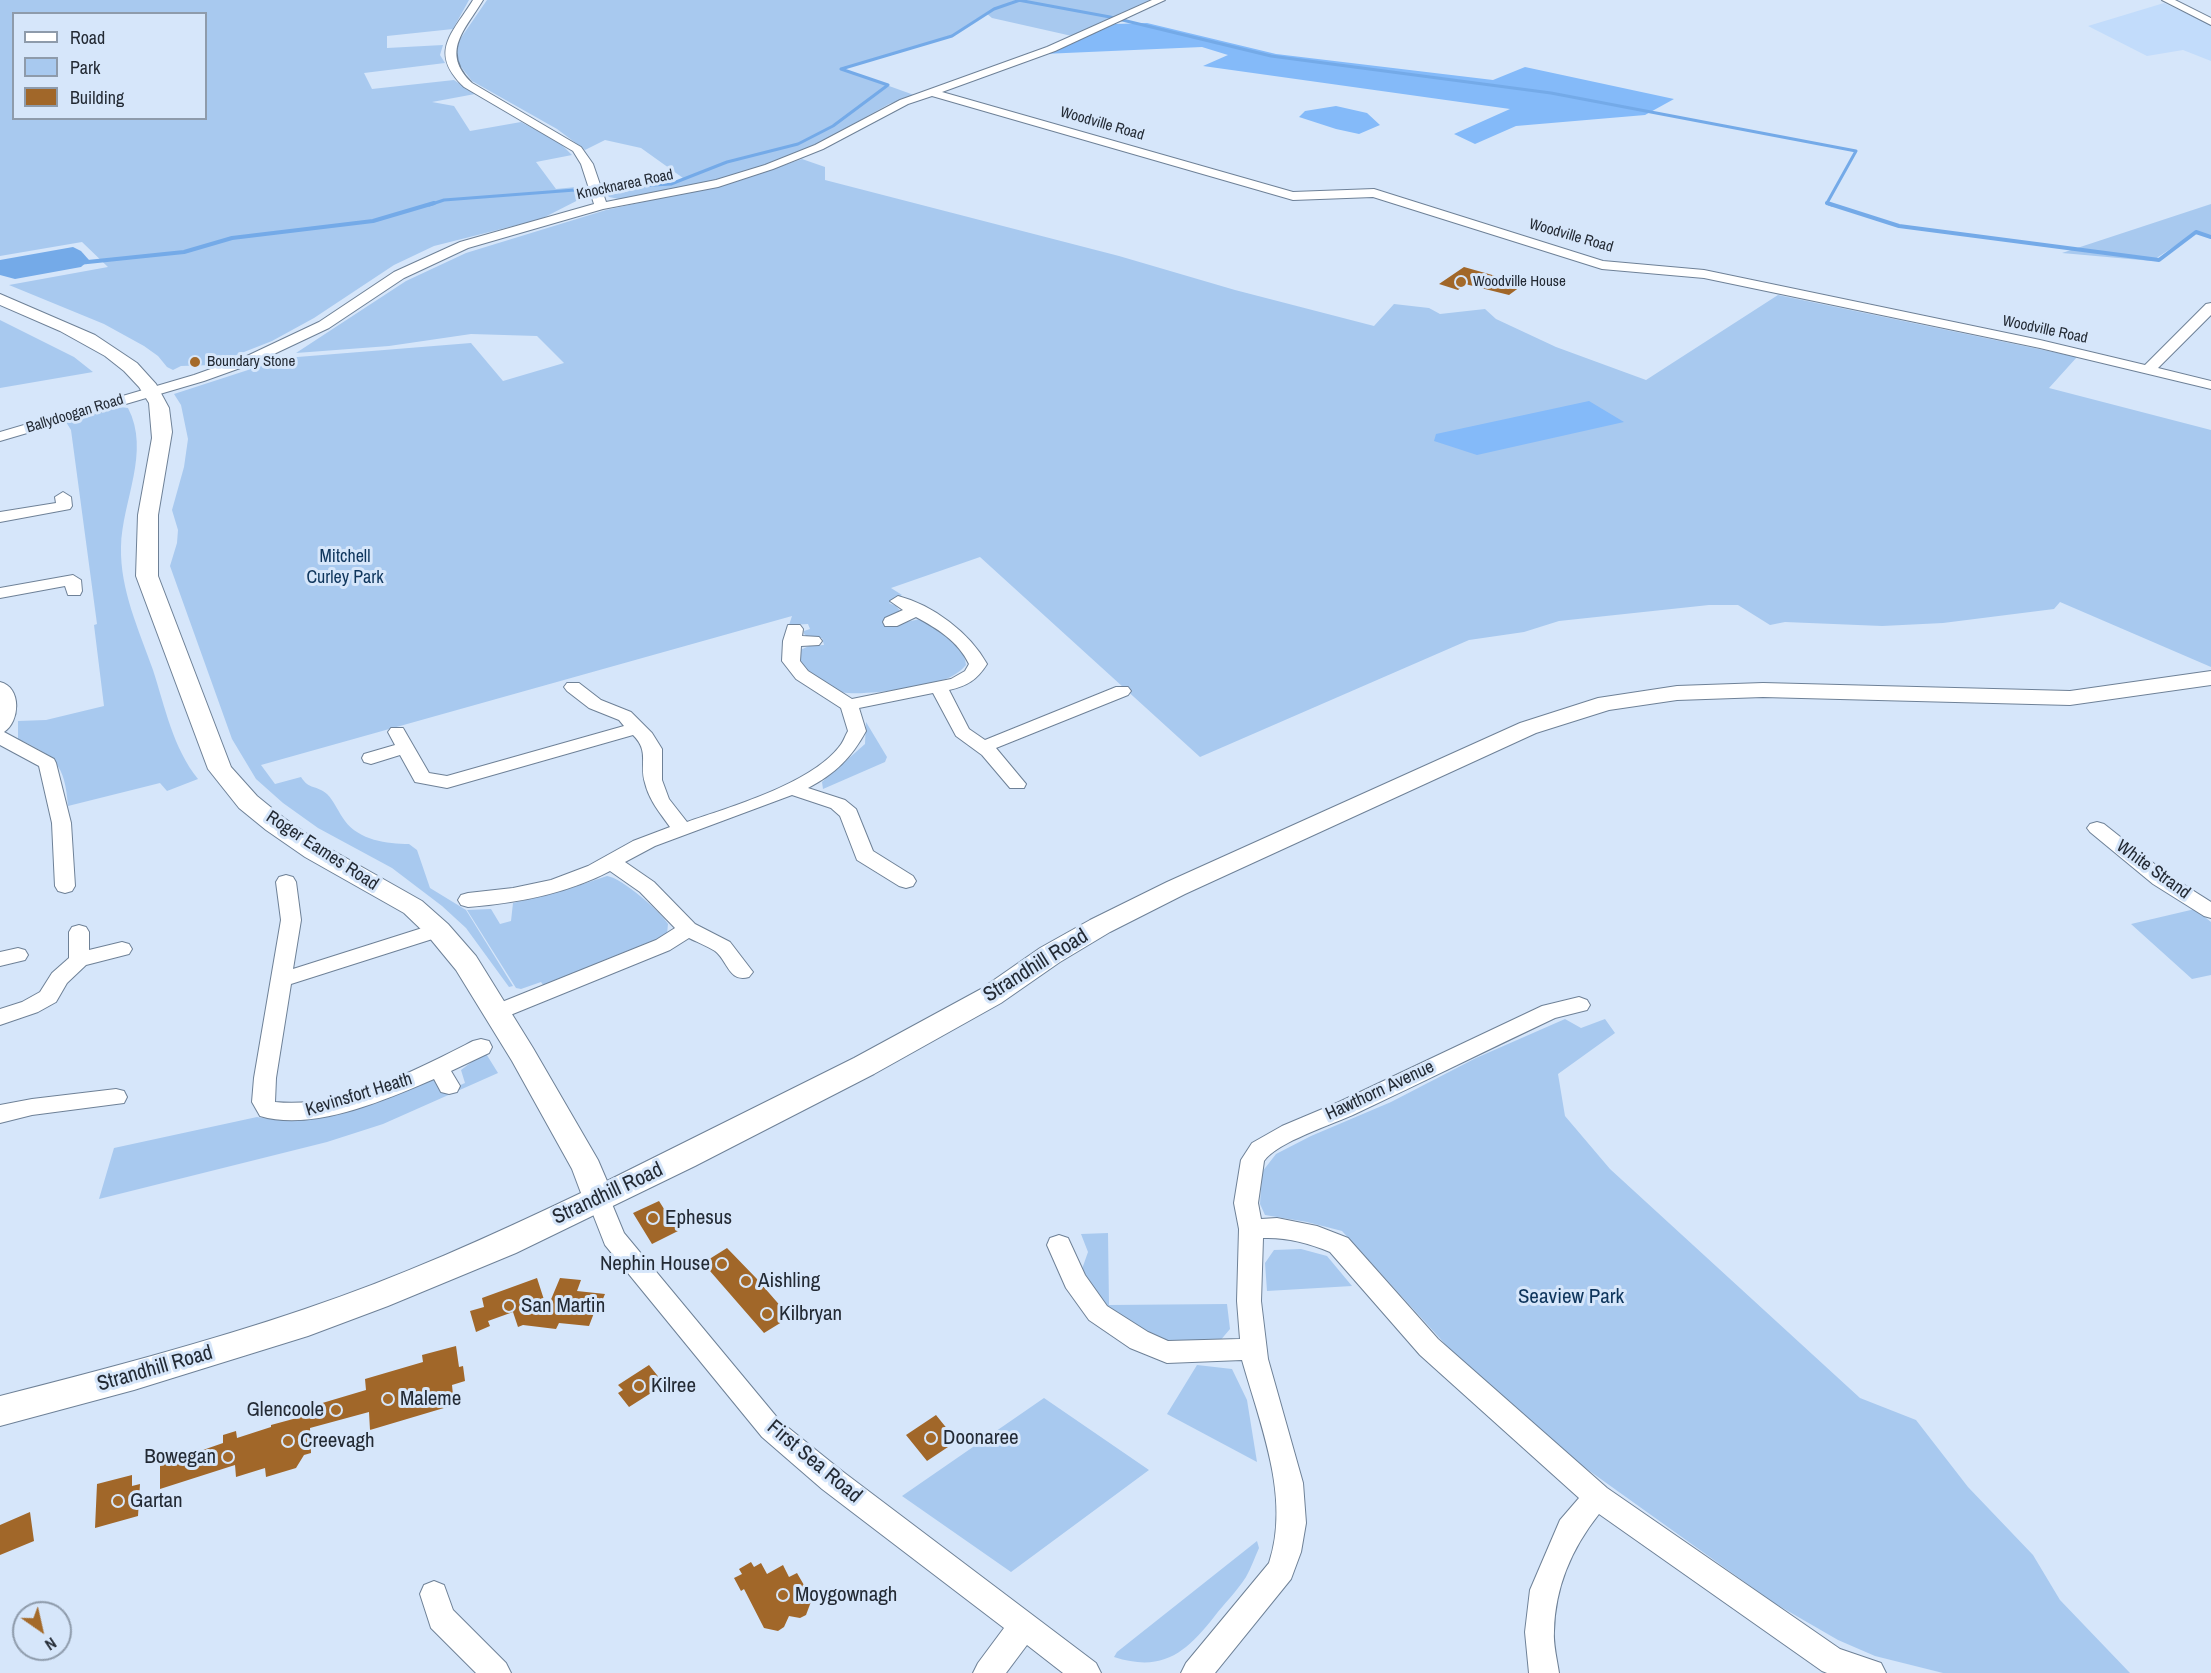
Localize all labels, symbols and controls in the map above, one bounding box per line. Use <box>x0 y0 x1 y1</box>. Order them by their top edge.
legend <box>12 12 207 120</box>
text: Road <box>70 25 105 50</box>
text: Park <box>70 55 100 80</box>
text: Building <box>70 85 124 110</box>
street label: Woodville Road <box>1058 103 1146 145</box>
street label: Knocknarea Road <box>575 166 675 204</box>
street label: Woodville Road <box>1527 215 1615 257</box>
place label: Woodville House <box>1473 273 1566 291</box>
marker: Woodville House <box>1454 275 1468 289</box>
street label: Woodville Road <box>2001 312 2089 348</box>
place label: Boundary Stone <box>207 353 295 371</box>
marker: Boundary Stone <box>188 355 202 369</box>
street label: Ballydoogan Road <box>24 391 126 437</box>
park label: Mitchell Curley Park <box>306 546 384 588</box>
street label: Roger Eames Road <box>262 807 382 895</box>
street label: White Strand <box>2112 836 2194 904</box>
street label: Strandhill Road <box>979 924 1093 1008</box>
street label: Hawthorn Avenue <box>1322 1056 1438 1126</box>
street label: Kevinsfort Heath <box>303 1069 415 1121</box>
street label: Strandhill Road <box>549 1157 667 1231</box>
place label: Ephesus <box>665 1205 732 1231</box>
marker: Ephesus <box>646 1211 660 1225</box>
place label: Nephin House <box>600 1251 710 1277</box>
marker: Nephin House <box>715 1257 729 1271</box>
place label: Aishling <box>758 1268 820 1294</box>
marker: Aishling <box>739 1274 753 1288</box>
park label: Seaview Park <box>1518 1284 1624 1310</box>
place label: San Martin <box>521 1293 605 1319</box>
marker: San Martin <box>502 1299 516 1313</box>
place label: Kilbryan <box>779 1301 842 1327</box>
marker: Kilbryan <box>760 1307 774 1321</box>
street label: Strandhill Road <box>94 1341 216 1397</box>
place label: Kilree <box>651 1373 696 1399</box>
marker: Kilree <box>632 1379 646 1393</box>
place label: Maleme <box>400 1386 461 1412</box>
marker: Maleme <box>381 1392 395 1406</box>
place label: Glencoole <box>246 1397 324 1423</box>
marker: Glencoole <box>329 1403 343 1417</box>
street label: First Sea Road <box>762 1415 866 1509</box>
place label: Doonaree <box>943 1425 1019 1451</box>
place label: Creevagh <box>300 1428 375 1454</box>
marker: Doonaree <box>924 1431 938 1445</box>
marker: Creevagh <box>281 1434 295 1448</box>
place label: Bowegan <box>144 1444 216 1470</box>
marker: Bowegan <box>221 1450 235 1464</box>
place label: Gartan <box>130 1488 183 1514</box>
marker: Gartan <box>111 1494 125 1508</box>
place label: Moygownagh <box>795 1582 897 1608</box>
marker: Moygownagh <box>776 1588 790 1602</box>
north arrow <box>12 1601 72 1661</box>
text: N <box>41 1632 61 1656</box>

